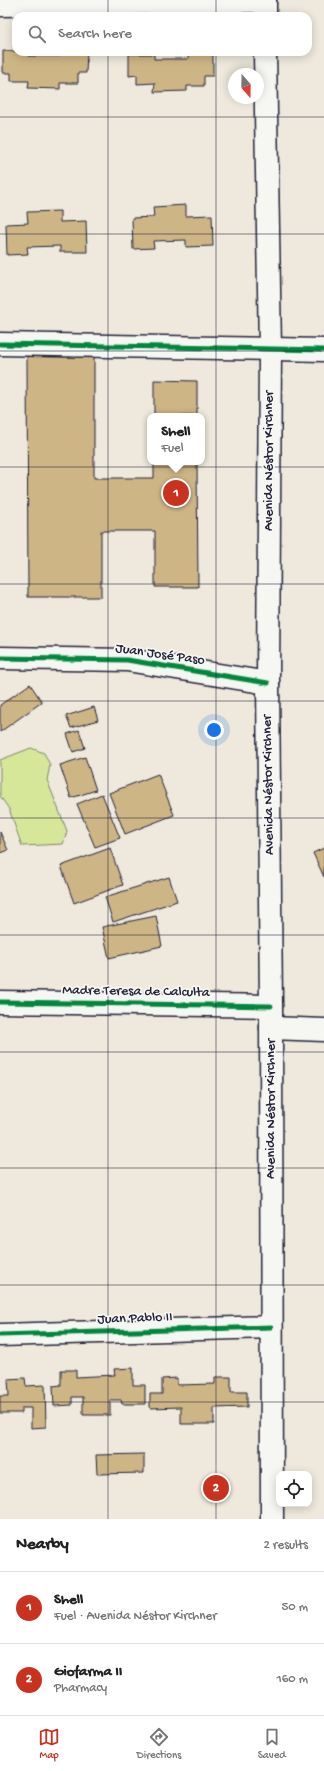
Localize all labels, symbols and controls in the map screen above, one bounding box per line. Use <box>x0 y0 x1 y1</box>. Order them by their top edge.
search box <box>12 12 312 56</box>
icon: search <box>26 23 48 45</box>
text: Search here <box>58 25 132 43</box>
north arrow <box>228 68 264 104</box>
street label: Avenida Néstor Kirchner <box>261 390 278 531</box>
popup <box>147 413 205 465</box>
text: Shell <box>161 423 191 441</box>
text: Fuel <box>161 441 184 456</box>
pin: 1 <box>163 478 189 508</box>
street label: Juan José Paso <box>114 640 206 670</box>
street label: Avenida Néstor Kirchner <box>259 714 279 855</box>
your location <box>204 720 224 740</box>
street label: Madre Teresa de Calculta <box>62 982 211 1002</box>
street label: Avenida Néstor Kirchner <box>263 1038 280 1179</box>
street label: Juan Pablo II <box>97 1309 173 1329</box>
map controls <box>276 1471 312 1507</box>
button: locate <box>276 1471 312 1507</box>
pin: 2 <box>203 1473 229 1503</box>
text: Nearby <box>16 1535 69 1555</box>
text: 2 results <box>263 1538 308 1553</box>
text: Shell <box>54 1591 83 1609</box>
text: 1 <box>26 1600 32 1615</box>
text: 50 m <box>281 1600 308 1615</box>
text: Fuel · Avenida Néstor Kirchner <box>54 1609 217 1624</box>
text: Giofarma II <box>54 1663 122 1681</box>
text: 2 <box>26 1672 32 1687</box>
text: 160 m <box>276 1672 308 1687</box>
text: Pharmacy <box>54 1681 107 1696</box>
tab: Map <box>38 1726 60 1762</box>
tab: Directions <box>137 1726 181 1762</box>
tab: Saved <box>258 1726 286 1762</box>

